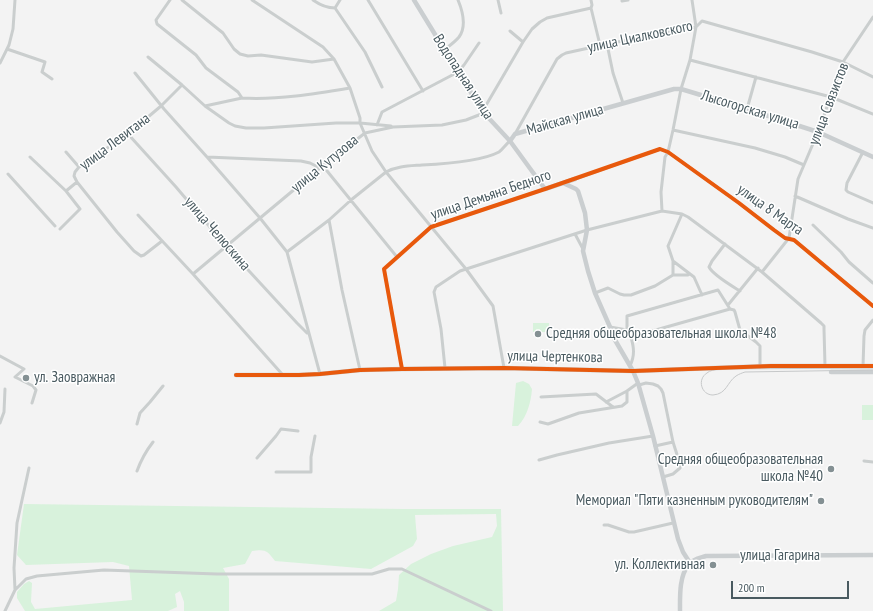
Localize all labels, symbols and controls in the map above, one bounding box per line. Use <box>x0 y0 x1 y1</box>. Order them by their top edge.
street label: улица Циалковского <box>586 17 694 57</box>
street label: Водопадная улица <box>429 31 497 123</box>
street label: улица Связистов <box>805 60 853 148</box>
street label: Лысогорская улица <box>699 87 801 133</box>
street label: Майская улица <box>525 100 605 140</box>
street label: улица Левитана <box>76 110 154 174</box>
street label: улица Кутузова <box>288 131 362 197</box>
street label: улица Демьяна Бедного <box>429 166 553 224</box>
street label: улица 8 Марта <box>733 181 807 239</box>
street label: улица Челюскина <box>180 193 254 275</box>
place label: Средняя общеобразовательная школа №48 <box>546 325 777 343</box>
marker: Средняя общеобразовательная школа №48 <box>533 329 543 339</box>
street label: улица Чертенкова <box>507 347 603 367</box>
place label: ул. Заовражная <box>34 369 115 387</box>
marker: ул. Заовражная <box>21 373 31 383</box>
place label: Средняя общеобразовательная школа №40 <box>658 451 823 486</box>
marker: Средняя общеобразовательная школа №40 <box>826 464 836 474</box>
place label: Мемориал "Пяти казненным руководителям" <box>576 492 813 510</box>
marker: Мемориал "Пяти казненным руководителям" <box>816 496 826 506</box>
street label: улица Гагарина <box>740 547 820 565</box>
place label: ул. Коллективная <box>614 556 705 574</box>
marker: ул. Коллективная <box>708 560 718 570</box>
scale bar <box>733 573 851 599</box>
text: 200 m <box>738 580 765 595</box>

